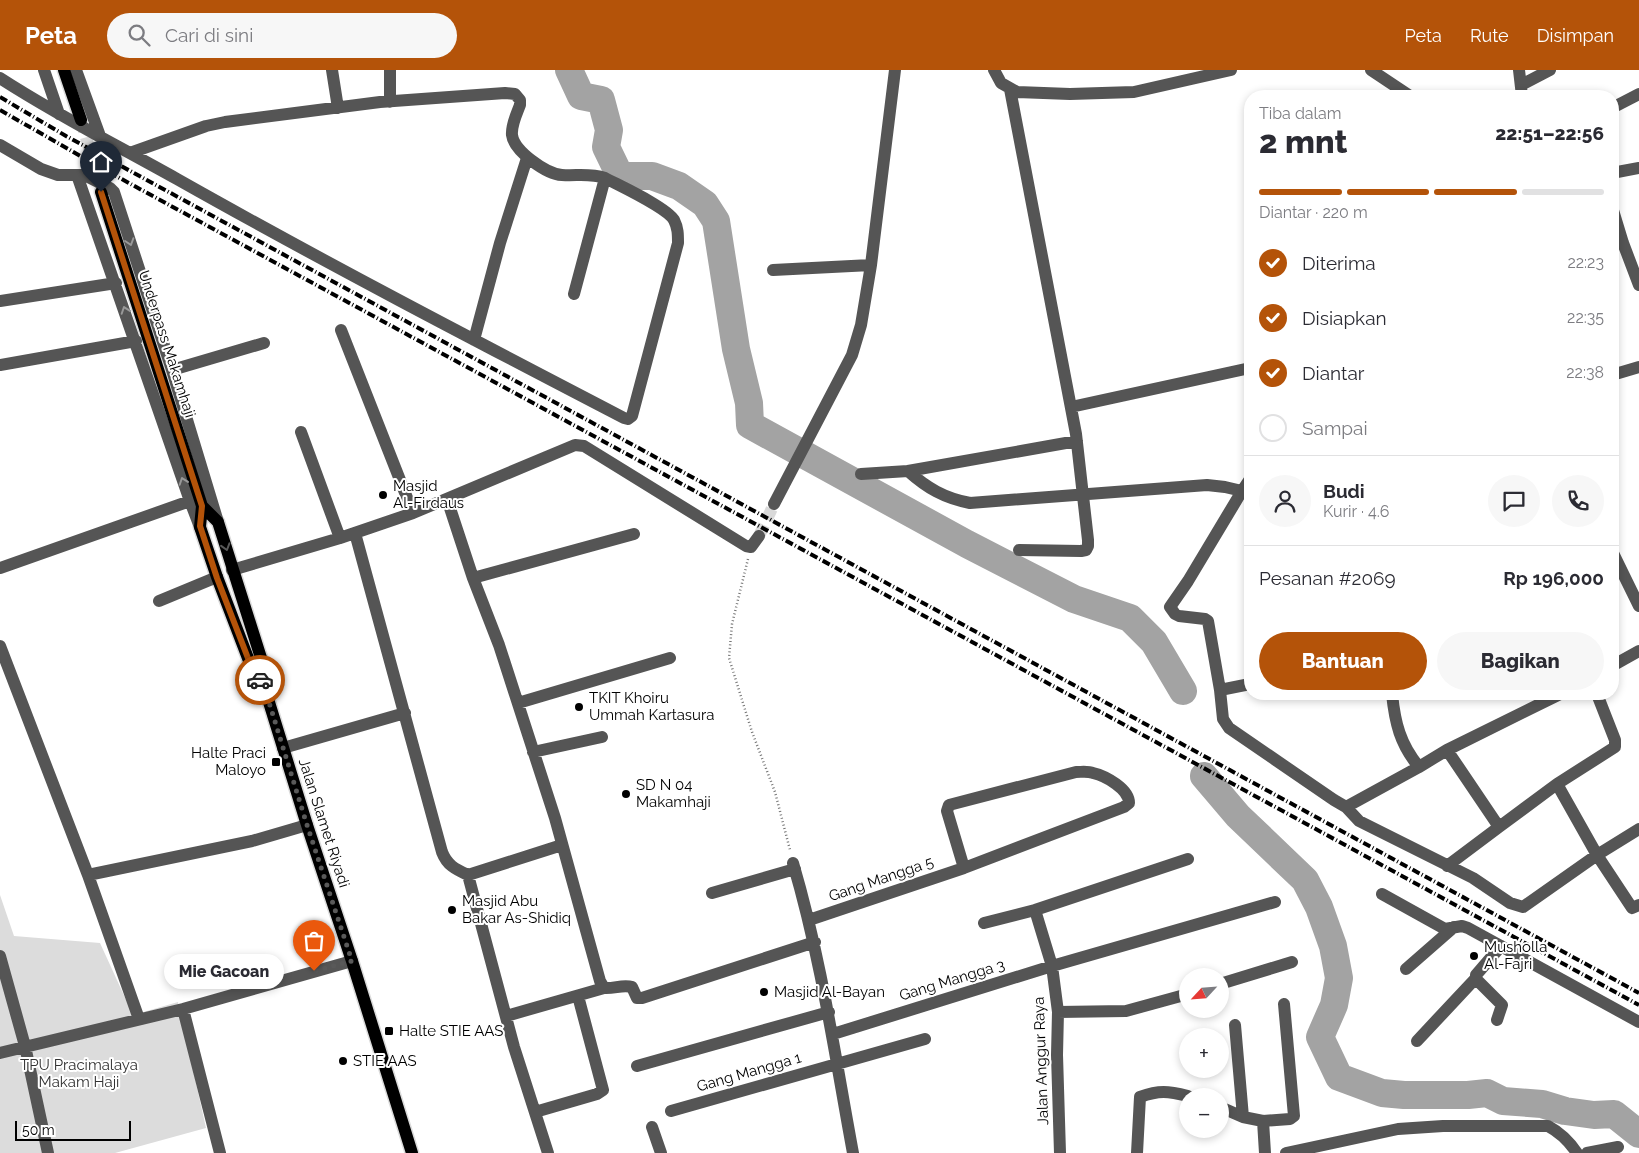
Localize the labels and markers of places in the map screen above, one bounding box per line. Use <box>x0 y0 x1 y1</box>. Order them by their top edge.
pin <box>80 141 122 192</box>
place label: Masjid Al-Firdaus <box>393 477 464 512</box>
marker: Masjid Al-Firdaus <box>377 489 389 501</box>
place label: TKIT Khoiru Ummah Kartasura <box>589 689 714 724</box>
marker: TKIT Khoiru Ummah Kartasura <box>573 701 585 713</box>
place label: Halte Praci Maloyo <box>191 744 266 779</box>
marker: Halte Praci Maloyo <box>270 756 282 768</box>
place label: SD N 04 Makamhaji <box>636 776 711 811</box>
marker: SD N 04 Makamhaji <box>620 788 632 800</box>
place label: Masjid Abu Bakar As-Shidiq <box>462 892 571 927</box>
marker: Masjid Abu Bakar As-Shidiq <box>446 904 458 916</box>
pin <box>293 920 335 971</box>
place label: Musholla Al-Fajri <box>1484 938 1547 973</box>
marker: Musholla Al-Fajri <box>1468 950 1480 962</box>
callout: Mie Gacoan <box>164 954 284 988</box>
place label: Masjid Al-Bayan <box>774 983 885 1001</box>
marker: Masjid Al-Bayan <box>758 986 770 998</box>
place label: Halte STIE AAS <box>399 1022 503 1040</box>
marker: Halte STIE AAS <box>383 1025 395 1037</box>
place label: STIE AAS <box>353 1052 417 1070</box>
marker: STIE AAS <box>337 1055 349 1067</box>

